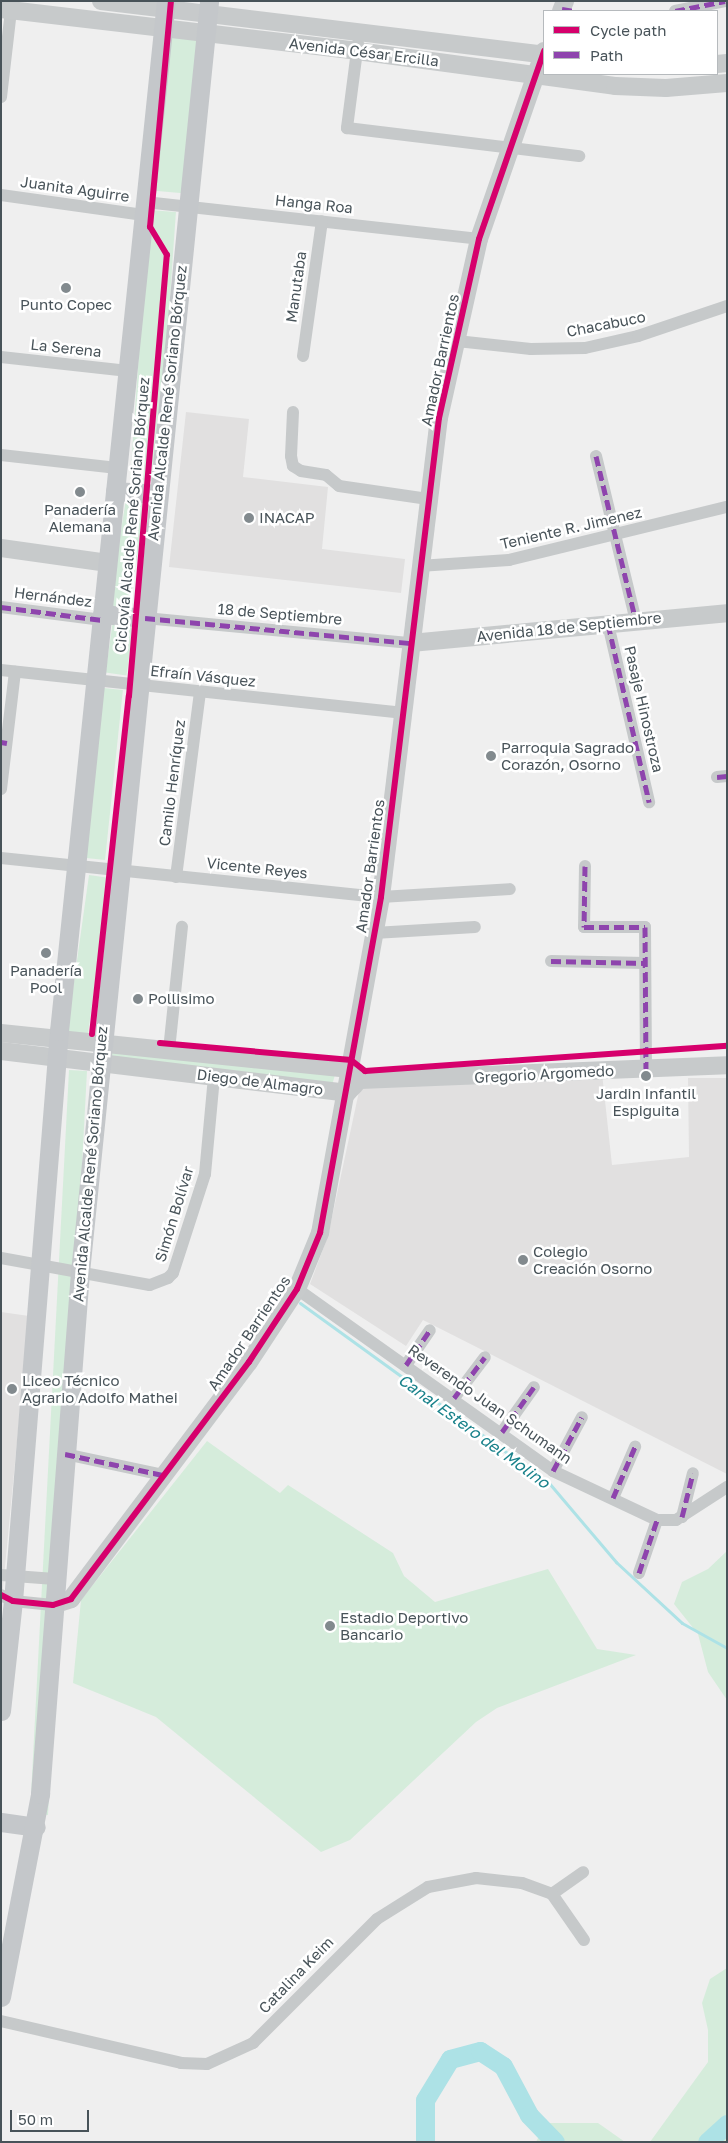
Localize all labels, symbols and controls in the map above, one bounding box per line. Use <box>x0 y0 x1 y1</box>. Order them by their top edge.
legend <box>543 10 718 75</box>
text: Cycle path <box>590 21 666 39</box>
street label: Avenida César Ercilla <box>288 34 440 70</box>
text: Path <box>590 46 623 64</box>
street label: Juanita Aguirre <box>19 172 131 206</box>
street label: Hanga Roa <box>274 191 354 217</box>
street label: Manutaba <box>282 250 310 324</box>
street label: Avenida Alcalde René Soriano Bórquez <box>144 264 190 542</box>
marker: Punto Copec <box>60 282 72 294</box>
street label: Amador Barrientos <box>417 292 463 428</box>
place label: Punto Copec <box>20 296 112 314</box>
street label: Chacabuco <box>565 308 647 340</box>
street label: La Serena <box>30 335 102 361</box>
street label: Ciclovía Alcalde René Soriano Bórquez <box>111 376 153 654</box>
marker: Panadería Alemana <box>74 486 86 498</box>
place label: Panadería Alemana <box>44 500 116 535</box>
street label: Teniente R. Jimenez <box>499 503 643 553</box>
place label: INACAP <box>259 509 315 527</box>
marker: INACAP <box>243 512 255 524</box>
street label: Hernández <box>13 583 93 611</box>
street label: 18 de Septiembre <box>217 600 343 628</box>
street label: Avenida 18 de Septiembre <box>476 608 662 646</box>
street label: Pasaje Hinostroza <box>621 644 667 774</box>
street label: Efraín Vásquez <box>149 662 257 690</box>
street label: Camilo Henríquez <box>155 719 189 847</box>
place label: Parroquia Sagrado Corazón, Osorno <box>501 738 634 773</box>
marker: Parroquia Sagrado Corazón, Osorno <box>485 750 497 762</box>
street label: Amador Barrientos <box>352 798 388 934</box>
street label: Vicente Reyes <box>206 854 308 882</box>
marker: Panadería Pool <box>40 947 52 959</box>
place label: Panadería Pool <box>10 961 82 996</box>
place label: Pollisimo <box>148 990 215 1008</box>
marker: Pollisimo <box>132 993 144 1005</box>
street label: Avenida Alcalde René Soriano Bórquez <box>69 1025 111 1303</box>
street label: Gregorio Argomedo <box>474 1061 614 1087</box>
street label: Diego de Almagro <box>196 1065 324 1099</box>
marker: Jardin Infantil Espiguita <box>640 1070 652 1082</box>
place label: Jardin Infantil Espiguita <box>596 1084 696 1119</box>
street label: Simón Bolívar <box>151 1164 197 1264</box>
place label: Colegio Creación Osorno <box>533 1242 652 1277</box>
marker: Colegio Creación Osorno <box>517 1254 529 1266</box>
street label: Amador Barrientos <box>204 1272 294 1394</box>
street label: Reverendo Juan Schumann <box>405 1340 575 1468</box>
water label: Canal Estero del Molino <box>395 1370 553 1492</box>
place label: Liceo Técnico Agrario Adolfo Mathei <box>22 1371 178 1406</box>
marker: Liceo Técnico Agrario Adolfo Mathei <box>6 1383 18 1395</box>
place label: Estadio Deportivo Bancario <box>340 1608 468 1643</box>
marker: Estadio Deportivo Bancario <box>324 1620 336 1632</box>
street label: Catalina Keim <box>255 1933 337 2017</box>
scale bar <box>12 2100 91 2132</box>
text: 50 m <box>18 2110 53 2128</box>

